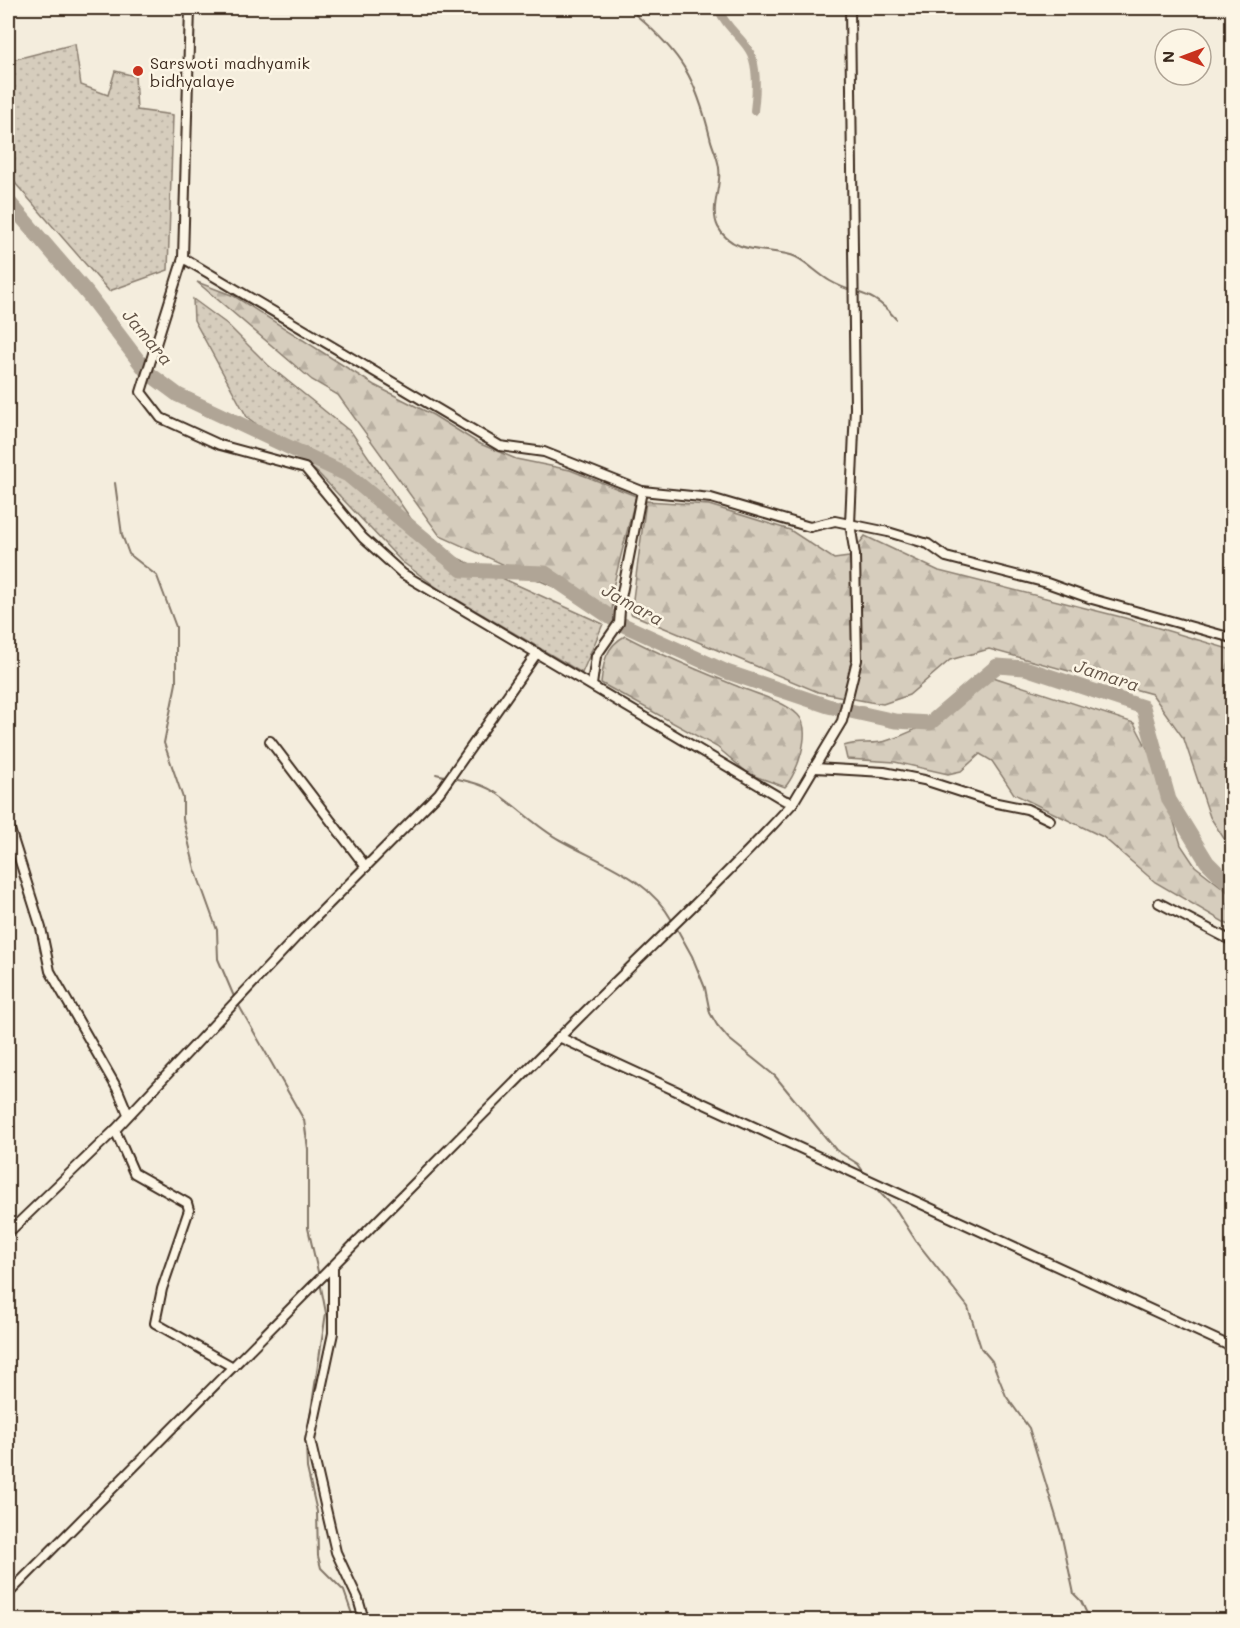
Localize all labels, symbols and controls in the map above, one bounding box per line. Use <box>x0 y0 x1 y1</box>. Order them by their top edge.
north arrow <box>1153 27 1213 87</box>
text: N <box>1157 51 1178 63</box>
place label: Sarswoti madhyamik bidhyalaye <box>150 52 310 91</box>
marker: Sarswoti madhyamik bidhyalaye <box>131 64 145 78</box>
water label: Jamara <box>117 304 179 370</box>
water label: Jamara <box>598 577 668 631</box>
water label: Jamara <box>1071 653 1143 697</box>

